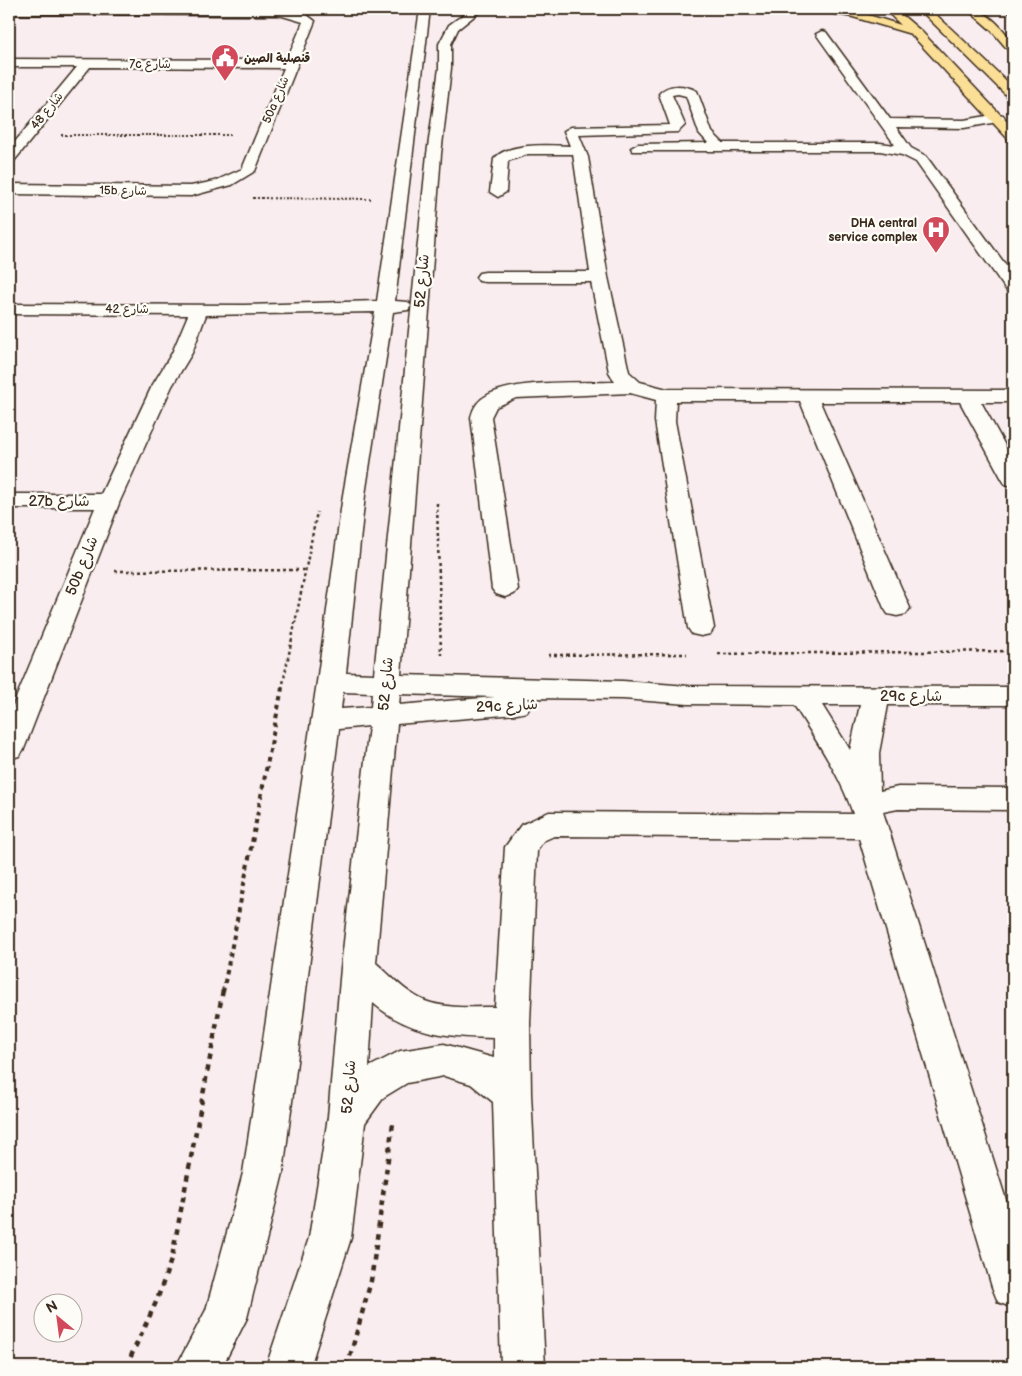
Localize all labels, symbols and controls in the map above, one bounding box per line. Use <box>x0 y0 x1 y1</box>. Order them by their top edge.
public building icon: قنصلية الصين <box>210 43 240 82</box>
place label: قنصلية الصين <box>244 51 310 66</box>
street label: 7c شارع <box>129 57 171 73</box>
street label: 50a شارع <box>259 74 294 126</box>
street label: شارع 48 <box>27 89 67 133</box>
street label: 15b شارع <box>99 183 147 200</box>
hospital icon: DHA central service complex <box>921 215 951 254</box>
place label: DHA central service complex <box>828 216 918 245</box>
street label: شارع 52 <box>410 253 434 309</box>
street label: شارع 42 <box>105 302 149 318</box>
street label: 27b شارع <box>28 492 90 511</box>
street label: 50b شارع <box>62 534 102 598</box>
street label: شارع 52 <box>374 656 398 712</box>
street label: 29c شارع <box>880 687 942 706</box>
street label: 29c شارع <box>476 695 538 717</box>
street label: شارع 52 <box>338 1059 360 1115</box>
north arrow <box>32 1294 82 1344</box>
text: N <box>43 1297 61 1317</box>

